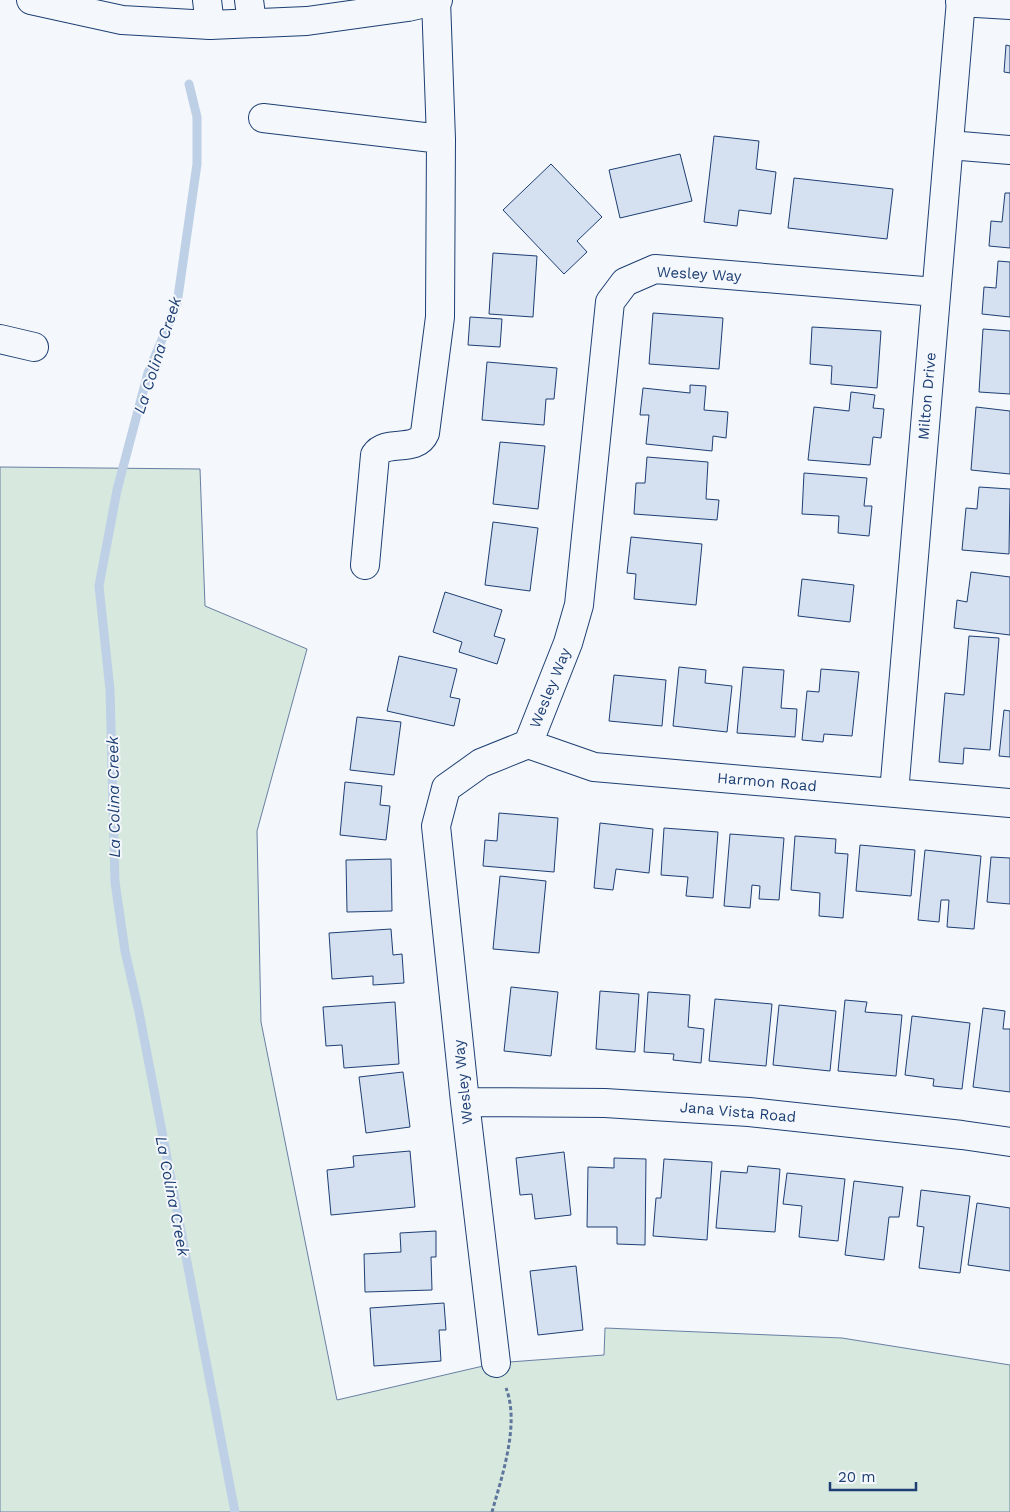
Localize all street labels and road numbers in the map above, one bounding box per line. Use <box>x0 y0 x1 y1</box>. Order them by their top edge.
street label: Wesley Way <box>656 263 742 285</box>
street label: Milton Drive <box>914 351 940 441</box>
street label: Wesley Way <box>526 645 574 731</box>
street label: Harmon Road <box>716 769 818 795</box>
street label: Wesley Way <box>450 1038 476 1125</box>
street label: Jana Vista Road <box>679 1098 797 1126</box>

